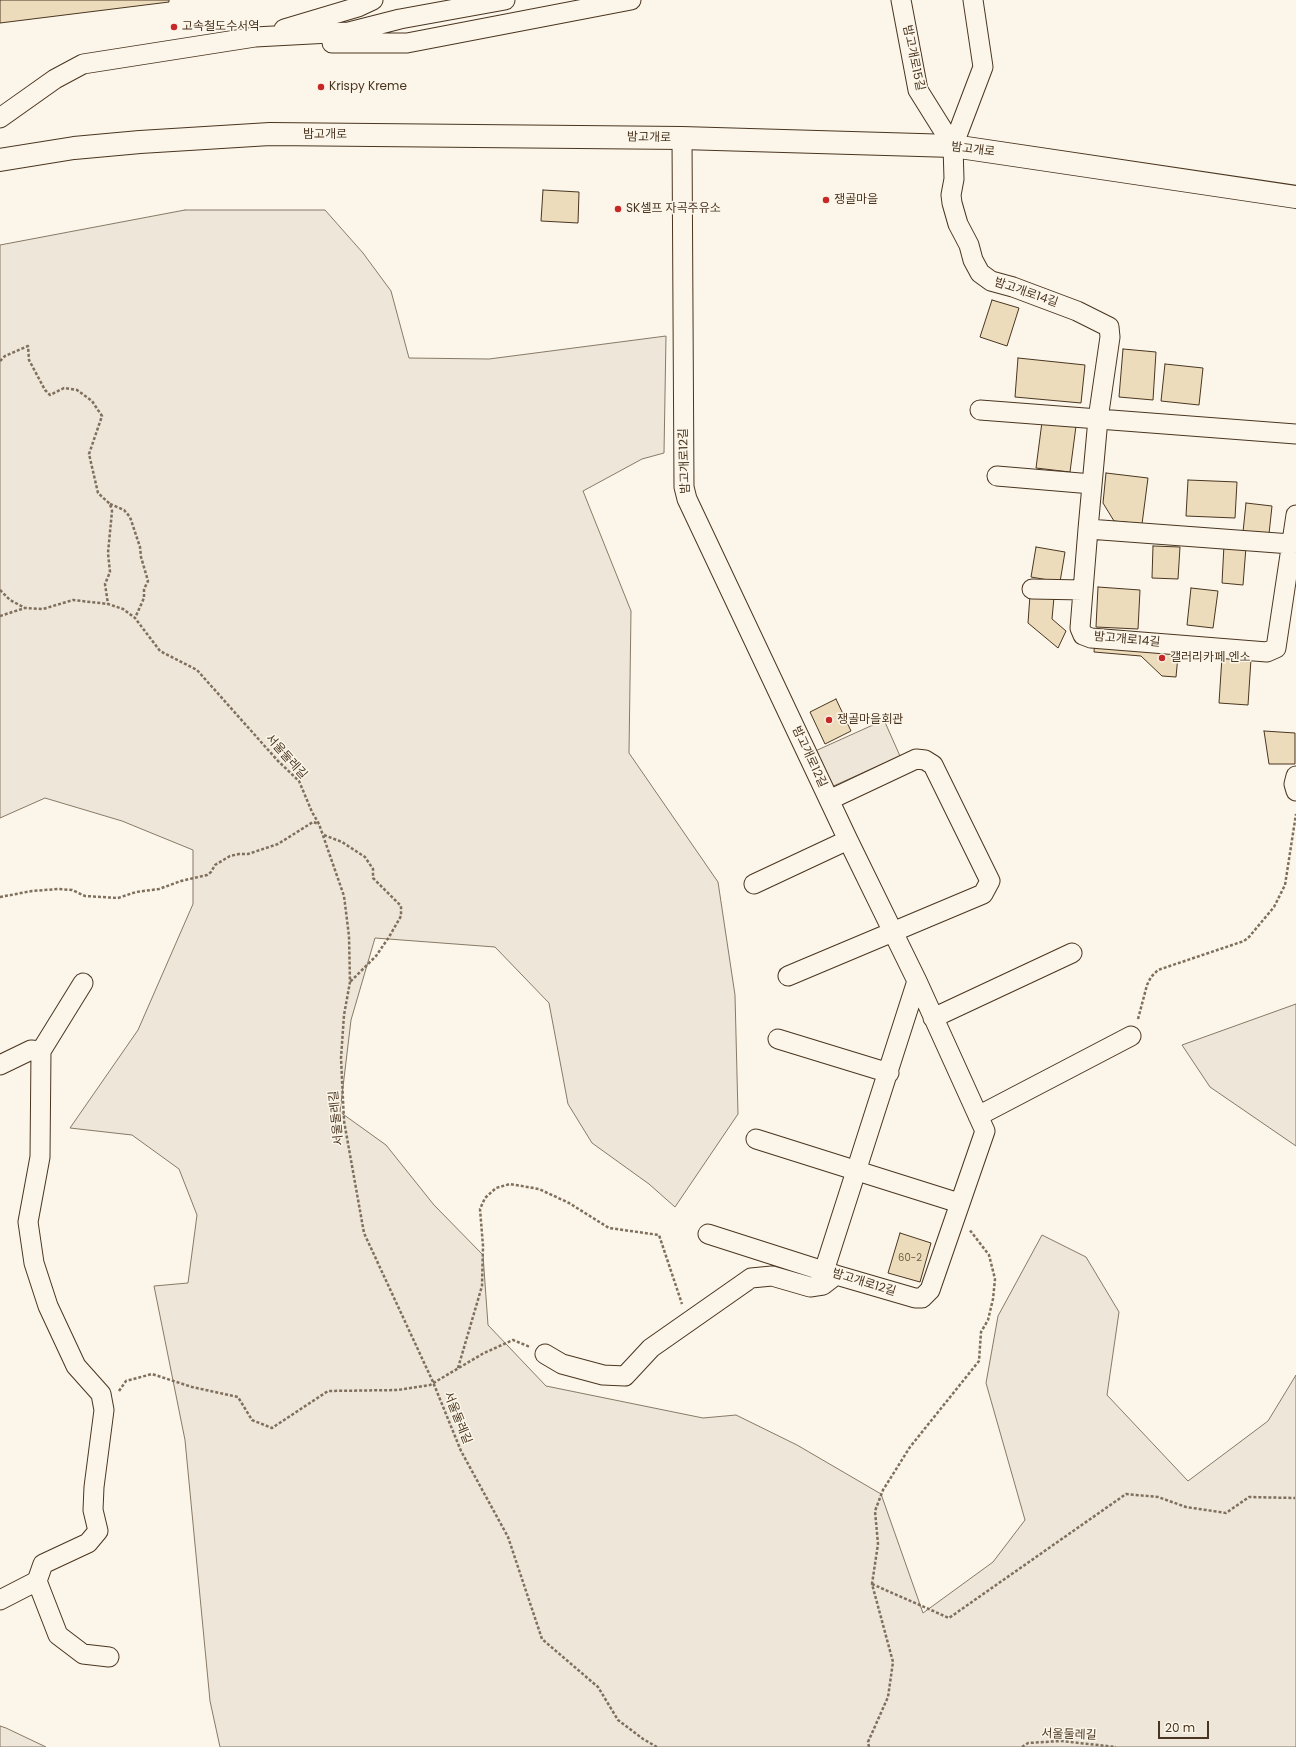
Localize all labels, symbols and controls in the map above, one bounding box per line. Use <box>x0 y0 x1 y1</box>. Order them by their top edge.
place label: 고속철도수서역 <box>182 20 259 34</box>
marker: 고속철도수서역 <box>169 22 179 32</box>
street label: 밤고개로15길 <box>899 24 927 92</box>
place label: Krispy Kreme <box>329 80 407 94</box>
marker: Krispy Kreme <box>316 82 326 92</box>
street label: 밤고개로 <box>303 128 347 142</box>
street label: 밤고개로 <box>627 130 671 146</box>
street label: 밤고개로 <box>950 140 996 160</box>
place label: 쟁골마을 <box>834 193 878 207</box>
marker: 쟁골마을 <box>821 195 831 205</box>
place label: SK셀프 자곡주유소 <box>626 202 721 216</box>
marker: SK셀프 자곡주유소 <box>613 204 623 214</box>
street label: 밤고개로14길 <box>992 275 1060 311</box>
street label: 밤고개로12길 <box>677 428 693 494</box>
street label: 밤고개로14길 <box>1093 630 1161 650</box>
place label: 갤러리카페 엔소 <box>1170 651 1250 665</box>
marker: 갤러리카페 엔소 <box>1157 653 1167 663</box>
place label: 쟁골마을회관 <box>837 713 903 727</box>
marker: 쟁골마을회관 <box>824 715 834 725</box>
street label: 밤고개로12길 <box>789 724 829 790</box>
street label: 서울둘레길 <box>262 732 310 782</box>
street label: 서울둘레길 <box>327 1090 347 1146</box>
house number: 60-2 <box>898 1252 922 1264</box>
street label: 밤고개로12길 <box>830 1266 898 1300</box>
street label: 서울둘레길 <box>440 1390 474 1446</box>
scale bar <box>1160 1713 1211 1739</box>
text: 20 m <box>1165 1719 1195 1736</box>
street label: 서울둘레길 <box>1041 1727 1097 1743</box>

